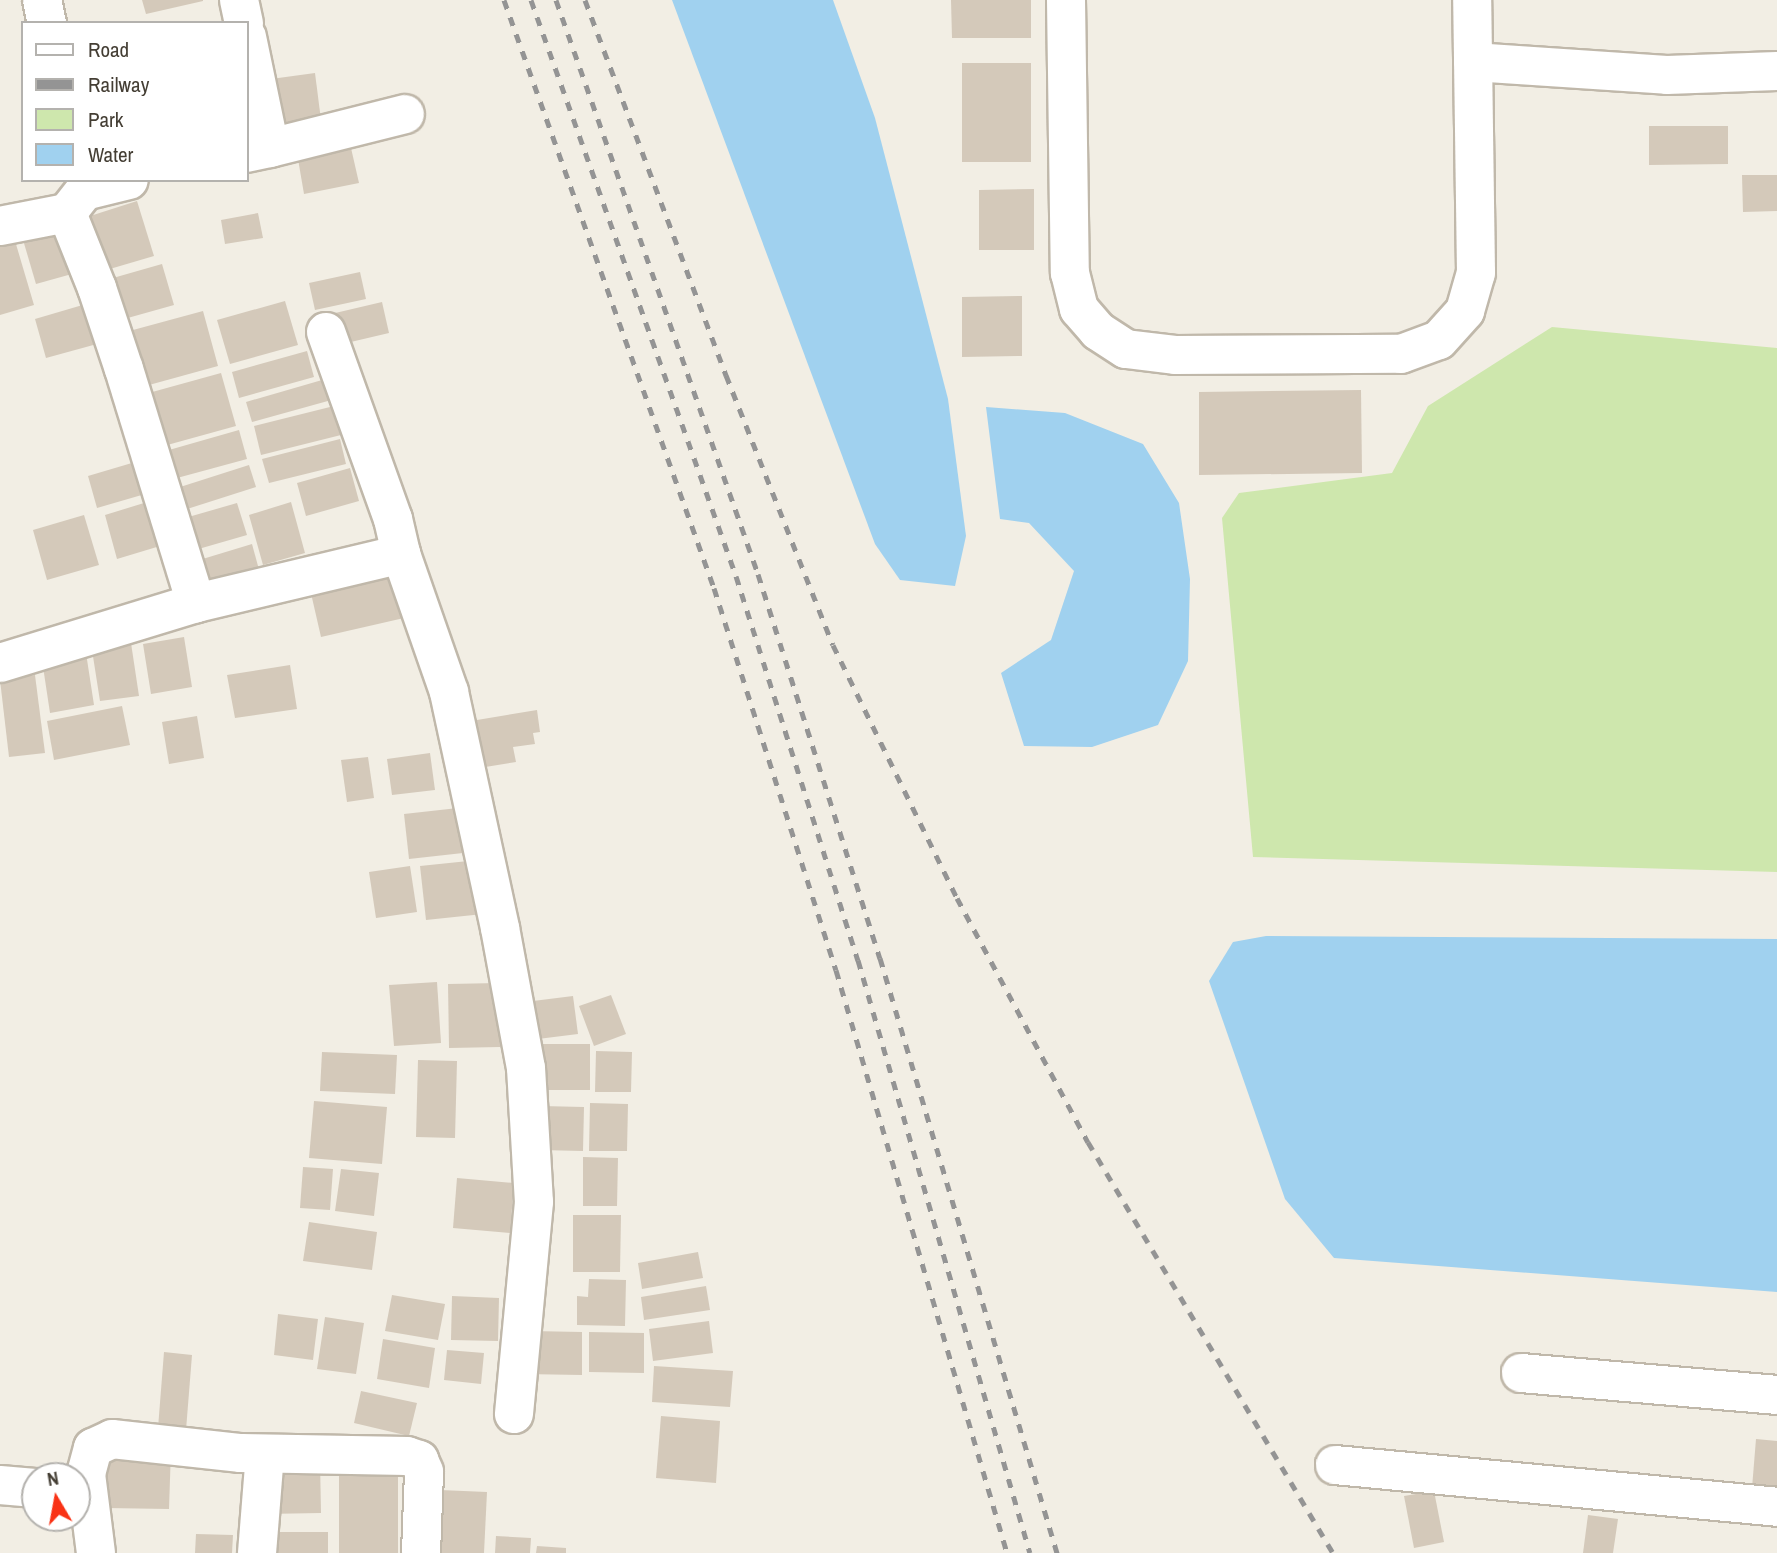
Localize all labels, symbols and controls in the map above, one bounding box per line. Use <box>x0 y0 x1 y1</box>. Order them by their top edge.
legend <box>21 21 248 182</box>
text: Road <box>88 35 129 64</box>
text: Railway <box>88 70 149 99</box>
text: Park <box>88 105 123 134</box>
text: Water <box>88 140 133 169</box>
north arrow <box>21 1462 91 1532</box>
text: N <box>45 1465 60 1492</box>

